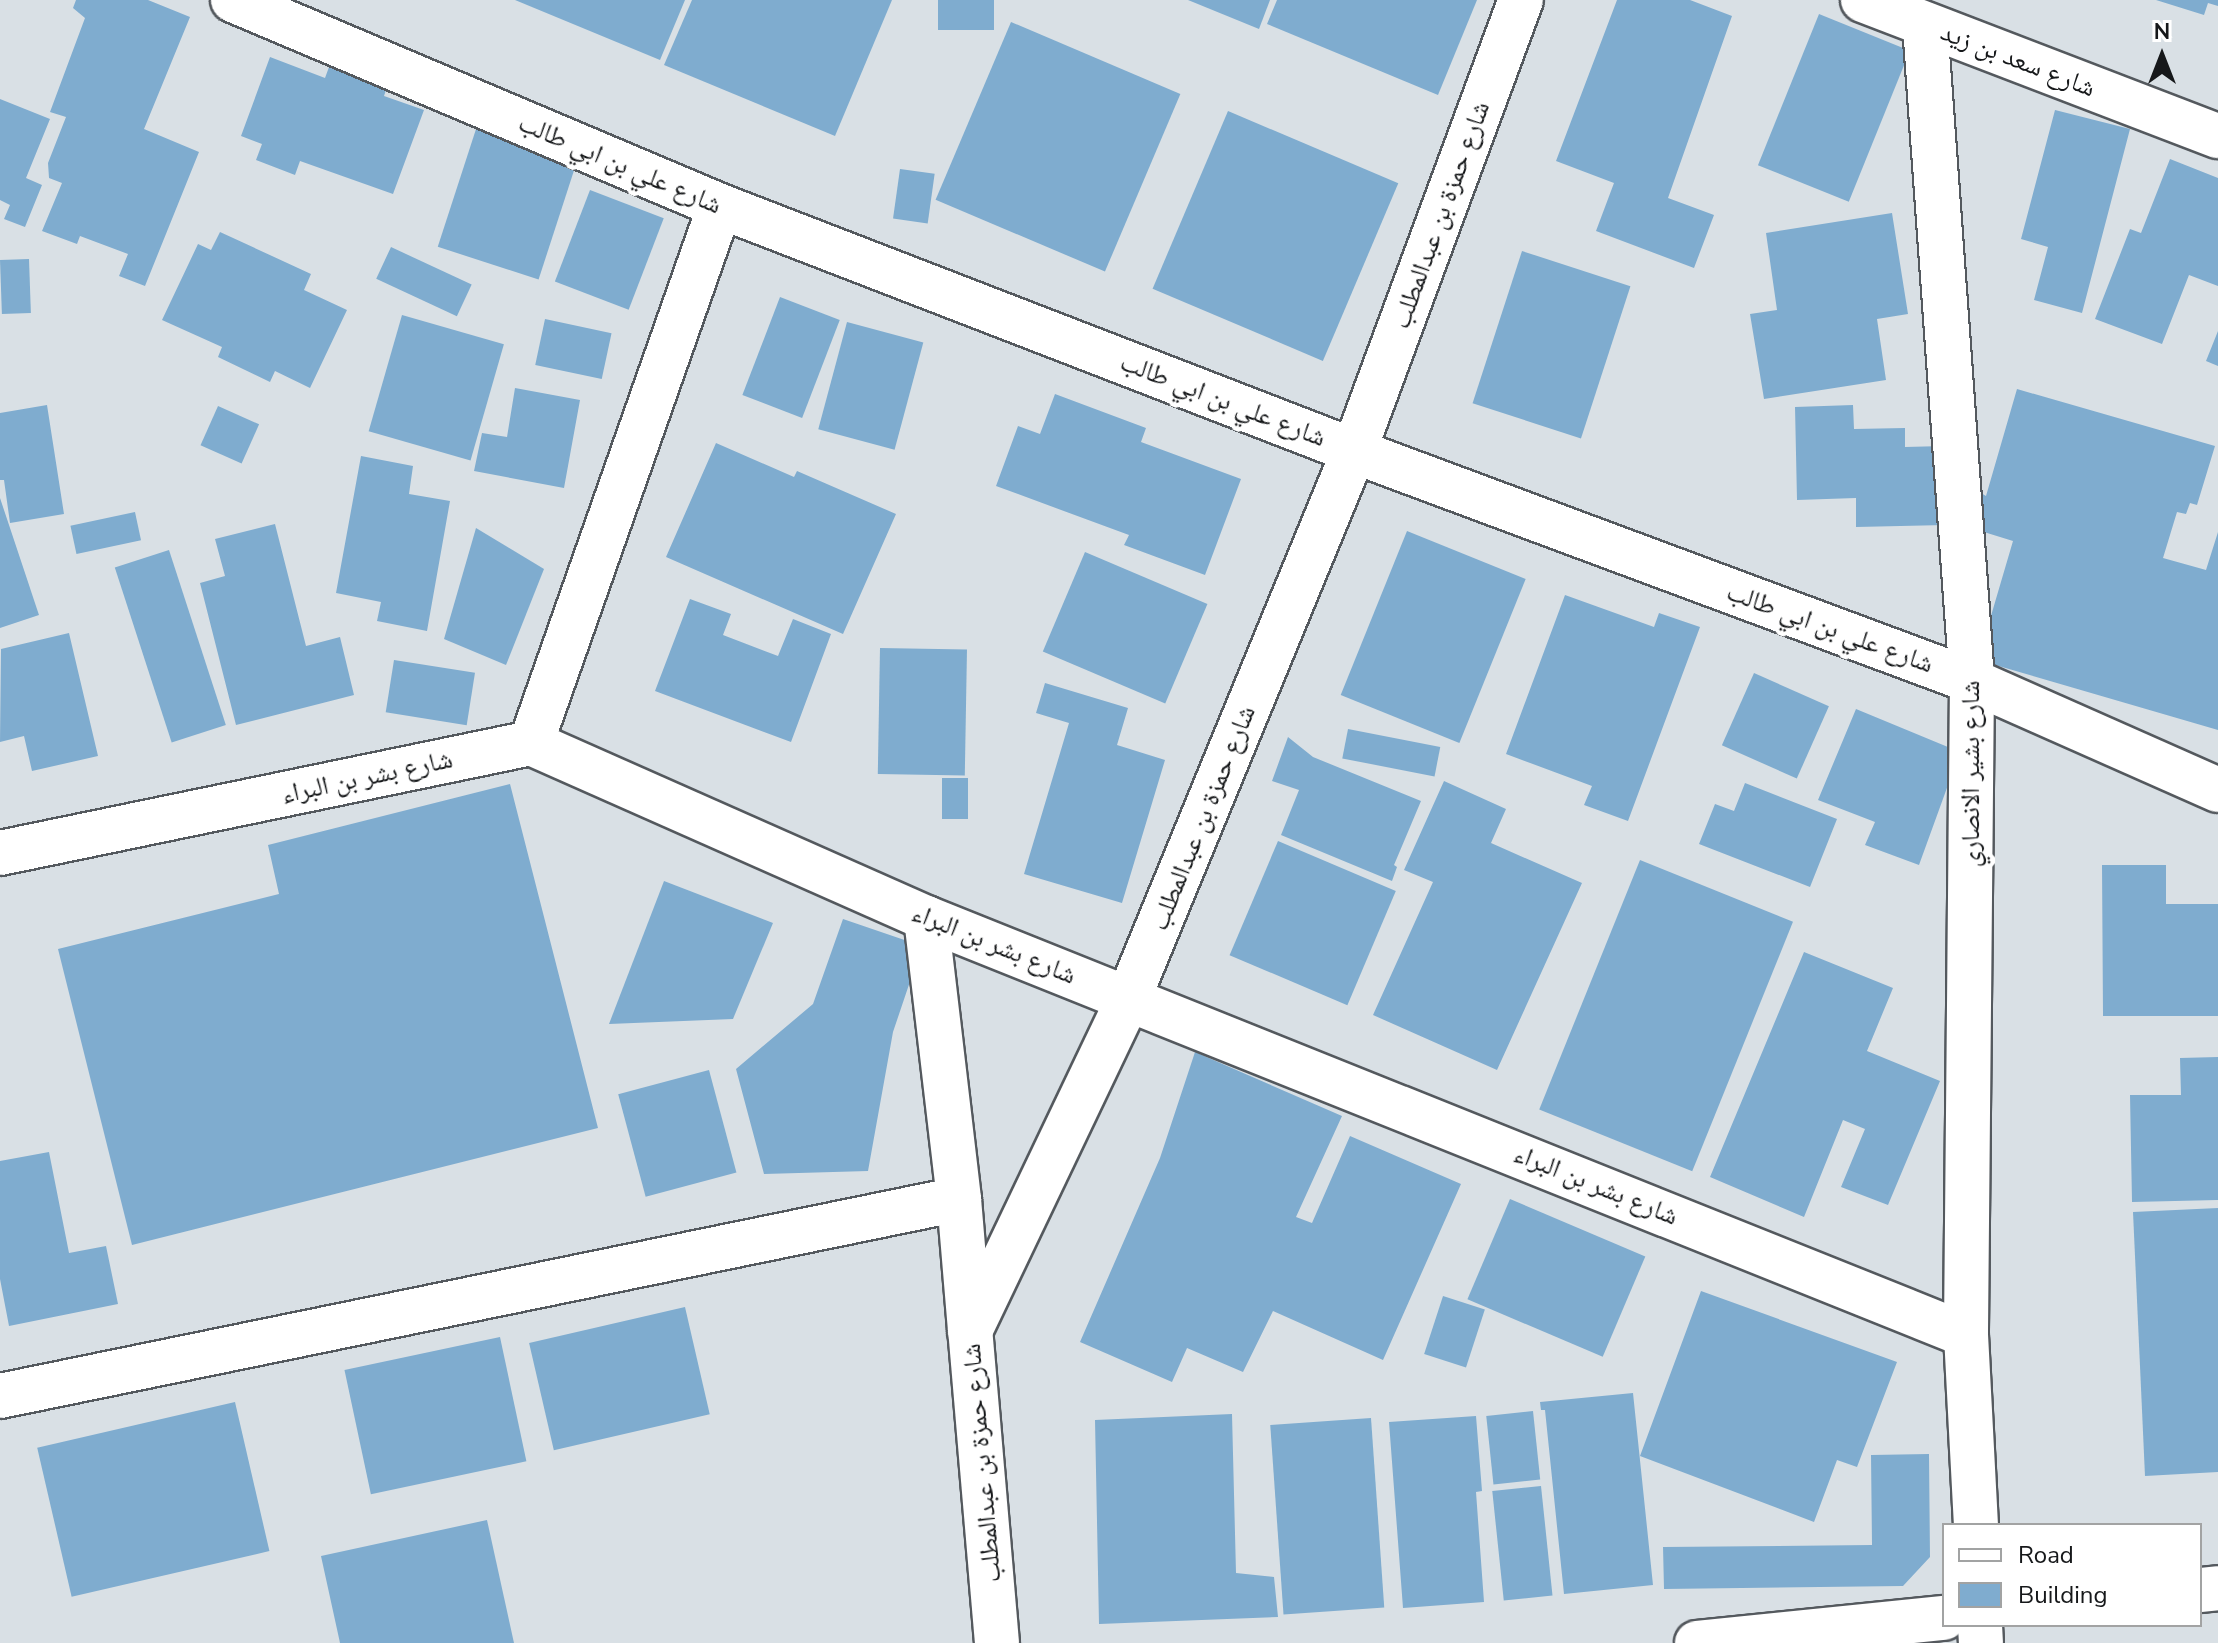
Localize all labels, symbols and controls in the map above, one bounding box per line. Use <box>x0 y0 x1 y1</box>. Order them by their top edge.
street label: شارع سعد بن زيد <box>1936 16 2100 104</box>
north arrow <box>2122 16 2202 96</box>
text: N <box>2154 17 2170 47</box>
street label: شارع حمزة بن عبدالمطلب <box>1385 97 1497 333</box>
street label: شارع علي بن ابي طالب <box>514 107 726 221</box>
street label: شارع علي بن ابي طالب <box>1116 346 1330 454</box>
street label: شارع علي بن ابي طالب <box>1722 576 1938 680</box>
street label: شارع بشير الانصاري <box>1955 681 1987 867</box>
street label: شارع حمزة بن عبدالمطلب <box>1144 701 1262 935</box>
street label: شارع بشر بن البراء <box>279 744 455 810</box>
street label: شارع بشر بن البراء <box>907 897 1081 991</box>
street label: شارع بشر بن البراء <box>1509 1138 1683 1232</box>
street label: شارع حمزة بن عبدالمطلب <box>956 1342 1008 1584</box>
legend <box>1942 1523 2202 1627</box>
text: Road <box>2018 1539 2074 1571</box>
text: Building <box>2018 1579 2108 1611</box>

